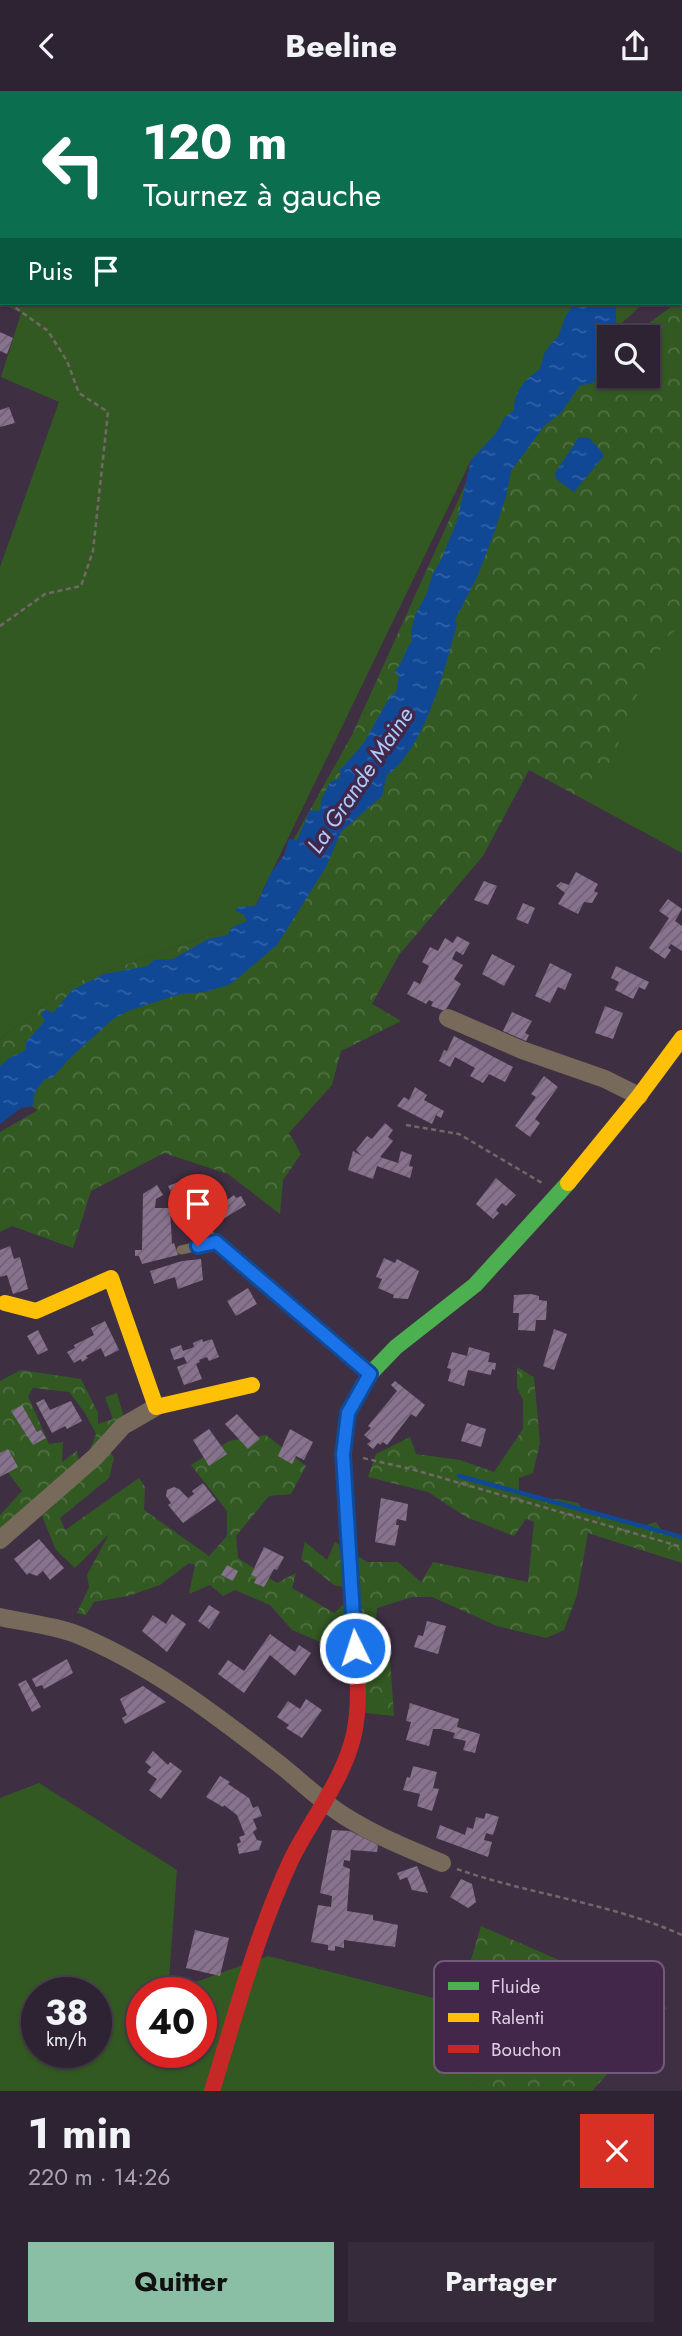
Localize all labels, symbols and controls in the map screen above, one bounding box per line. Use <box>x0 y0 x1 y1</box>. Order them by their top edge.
text: Beeline <box>285 23 397 69</box>
icon: back <box>28 27 66 65</box>
icon: share <box>616 27 654 65</box>
text: 120 m <box>143 107 287 177</box>
icon: left <box>28 119 119 210</box>
text: Tournez à gauche <box>143 172 381 218</box>
text: Puis <box>28 252 73 290</box>
icon: arrive <box>87 252 125 290</box>
map controls <box>597 325 660 388</box>
button: search <box>597 325 660 388</box>
water label: La Grande Maine <box>298 700 422 860</box>
pin <box>168 1174 228 1246</box>
icon: arrive <box>179 1185 217 1223</box>
position arrow <box>318 1611 392 1685</box>
legend <box>434 1961 664 2073</box>
text: Fluide <box>491 1973 541 2000</box>
speed limit sign: 40 <box>126 1977 217 2068</box>
text: 38 <box>45 1988 88 2038</box>
text: Ralenti <box>491 2004 544 2031</box>
text: km/h <box>46 2027 87 2053</box>
text: Bouchon <box>491 2036 561 2063</box>
text: 1 min <box>28 2103 132 2164</box>
button: close <box>580 2114 654 2188</box>
text: 220 m · 14:26 <box>28 2160 171 2194</box>
button: Quitter <box>28 2242 334 2322</box>
button: Partager <box>348 2242 654 2322</box>

